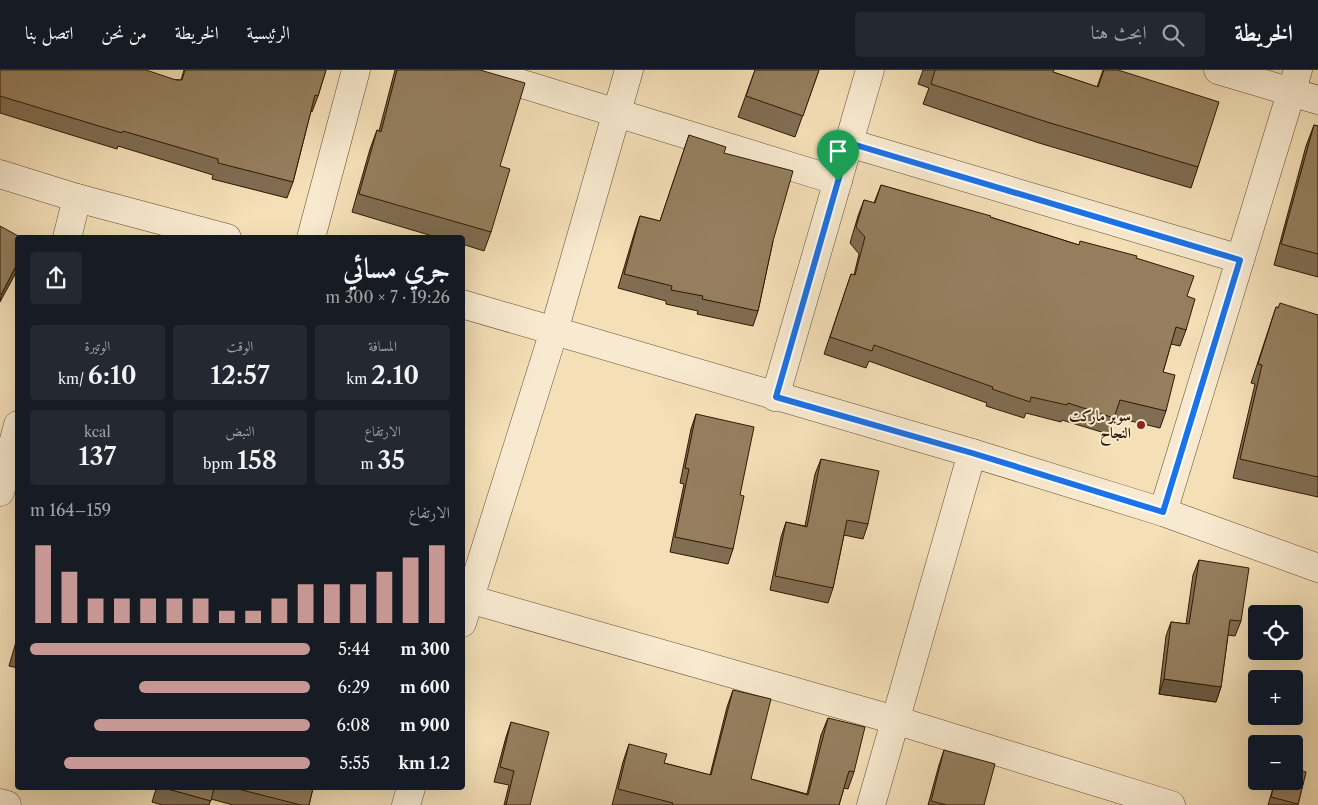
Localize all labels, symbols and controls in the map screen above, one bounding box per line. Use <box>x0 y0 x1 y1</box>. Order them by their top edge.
search box <box>855 12 1205 57</box>
text: الخريطة <box>1235 18 1293 47</box>
text: ابحث هنا <box>1091 21 1147 44</box>
icon: search <box>1159 21 1187 49</box>
text: اتصل بنا <box>25 22 73 44</box>
text: من نحن <box>101 22 147 44</box>
text: الخريطة <box>175 22 219 44</box>
text: الرئيسية <box>247 22 290 44</box>
pin <box>817 130 859 181</box>
icon: arrive <box>824 137 852 165</box>
text: جري مسائي <box>343 251 450 285</box>
button: share <box>30 252 82 304</box>
text: 19:26 · 7 × 300 m <box>325 287 450 307</box>
text: الوتيرة <box>84 337 110 355</box>
text: الوقت <box>227 337 253 355</box>
text: المسافة <box>368 337 397 355</box>
text: 6:10 <box>88 360 137 391</box>
text: 12:57 <box>210 360 270 391</box>
text: 2.10 <box>371 360 419 391</box>
text: /km <box>58 370 88 388</box>
text: km <box>346 370 371 388</box>
place label: سوبر ماركت النجاح <box>1069 406 1131 447</box>
marker: سوبر ماركت النجاح <box>1135 419 1147 431</box>
text: النبض <box>226 422 254 440</box>
text: الارتفاع <box>365 422 401 440</box>
text: kcal <box>84 423 111 441</box>
text: 137 <box>78 441 116 472</box>
text: 158 <box>237 445 277 476</box>
text: 35 <box>377 445 405 476</box>
text: bpm <box>203 455 237 473</box>
text: m <box>360 455 377 473</box>
text: 159–164 m <box>30 500 111 520</box>
text: الارتفاع <box>408 502 450 522</box>
map controls <box>1248 605 1303 790</box>
button: locate <box>1248 605 1303 660</box>
text: 5:44 <box>338 639 370 659</box>
text: 300 m <box>401 639 450 659</box>
button: + <box>1248 670 1303 725</box>
text: 6:29 <box>338 677 370 697</box>
text: 600 m <box>400 677 450 697</box>
text: 6:08 <box>337 715 370 735</box>
text: 900 m <box>400 715 450 735</box>
button: − <box>1248 735 1303 790</box>
text: 5:55 <box>339 753 370 773</box>
text: 1.2 km <box>398 753 450 773</box>

